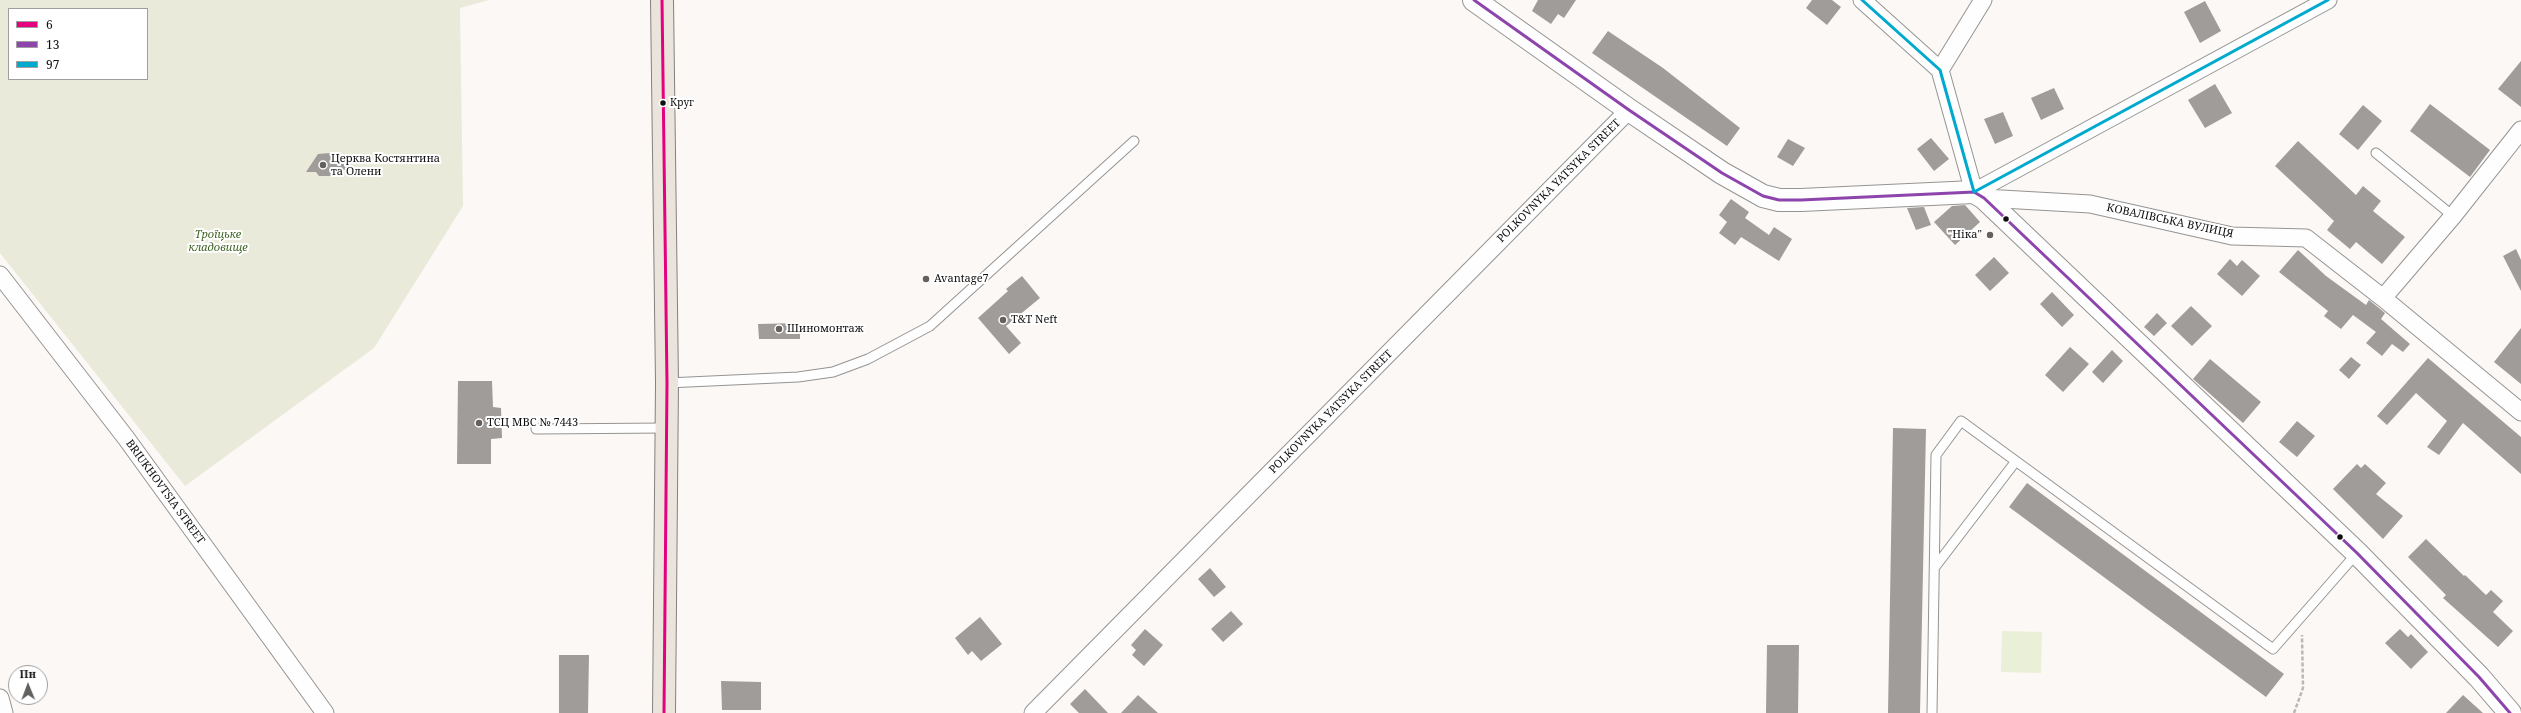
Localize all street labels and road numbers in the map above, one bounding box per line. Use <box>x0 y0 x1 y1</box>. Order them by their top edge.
street label: POLKOVNYKA YATSYKA STREET <box>1495 117 1623 245</box>
street label: КОВАЛІВСЬКА ВУЛИЦЯ <box>2105 201 2235 241</box>
street label: POLKOVNYKA YATSYKA STREET <box>1267 348 1395 476</box>
street label: BRIUKHOVTSIA STREET <box>123 437 207 547</box>

